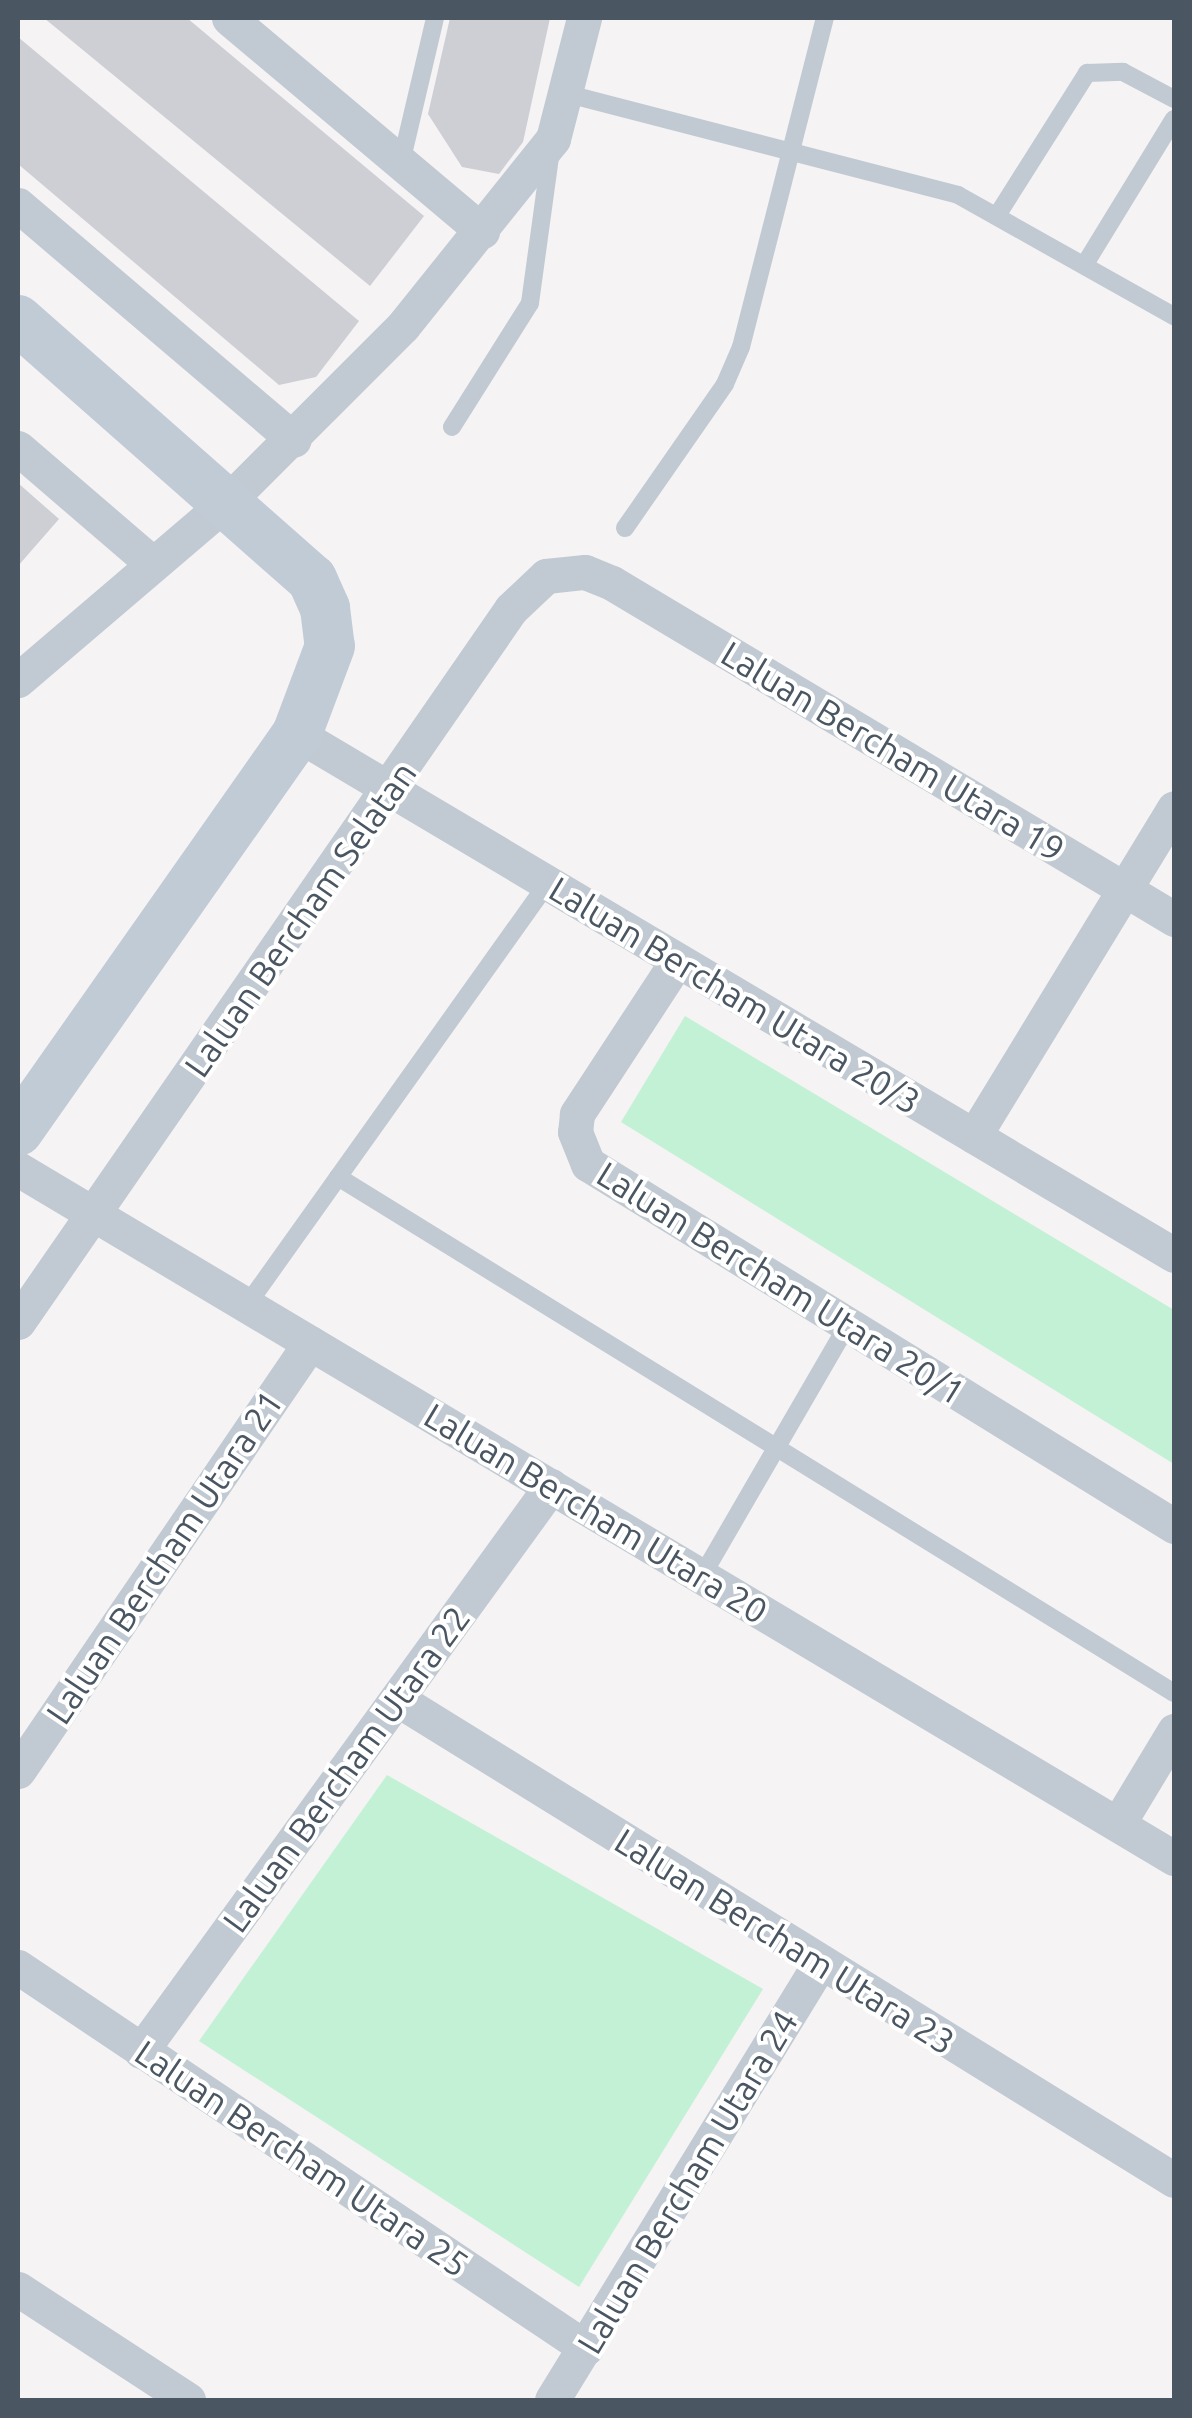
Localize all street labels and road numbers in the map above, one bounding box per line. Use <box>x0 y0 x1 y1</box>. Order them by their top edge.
street label: Laluan Bercham Utara 19 <box>714 632 1072 870</box>
street label: Laluan Bercham Selatan <box>175 753 425 1085</box>
street label: Laluan Bercham Utara 20/3 <box>542 868 928 1122</box>
street label: Laluan Bercham Utara 20/1 <box>590 1153 972 1413</box>
street label: Laluan Bercham Utara 21 <box>37 1383 291 1731</box>
street label: Laluan Bercham Utara 20 <box>417 1394 775 1632</box>
street label: Laluan Bercham Utara 22 <box>214 1598 478 1940</box>
street label: Laluan Bercham Utara 23 <box>607 1819 963 2063</box>
street label: Laluan Bercham Utara 24 <box>568 2003 806 2361</box>
street label: Laluan Bercham Utara 25 <box>128 2031 476 2285</box>

